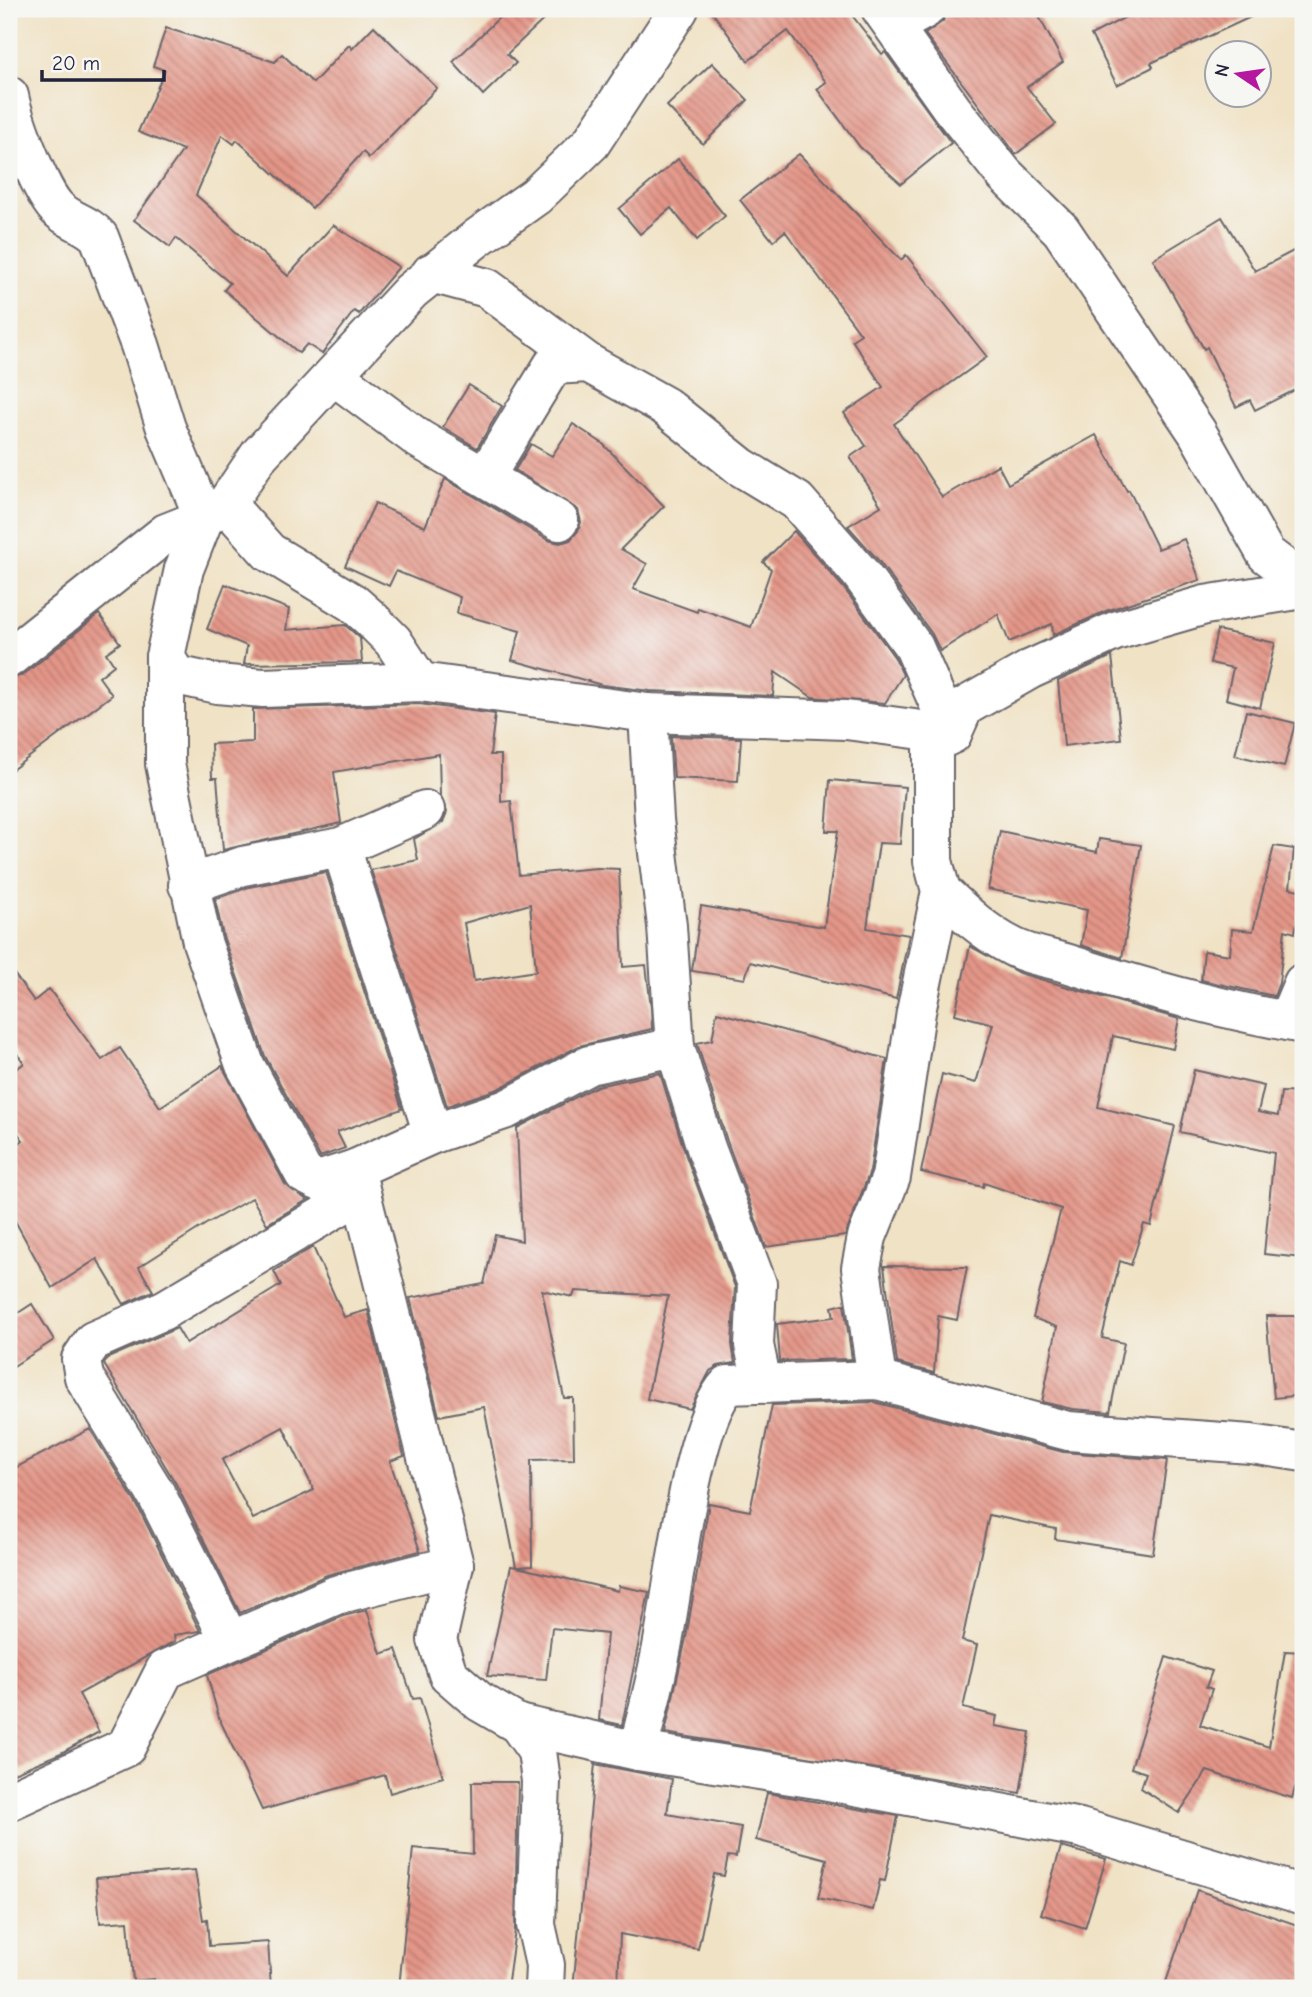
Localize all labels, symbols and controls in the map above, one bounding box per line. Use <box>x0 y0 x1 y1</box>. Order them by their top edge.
scale bar <box>42 38 164 82</box>
north arrow <box>1204 38 1274 108</box>
text: 20 m <box>52 51 100 75</box>
text: N <box>1210 62 1235 79</box>

